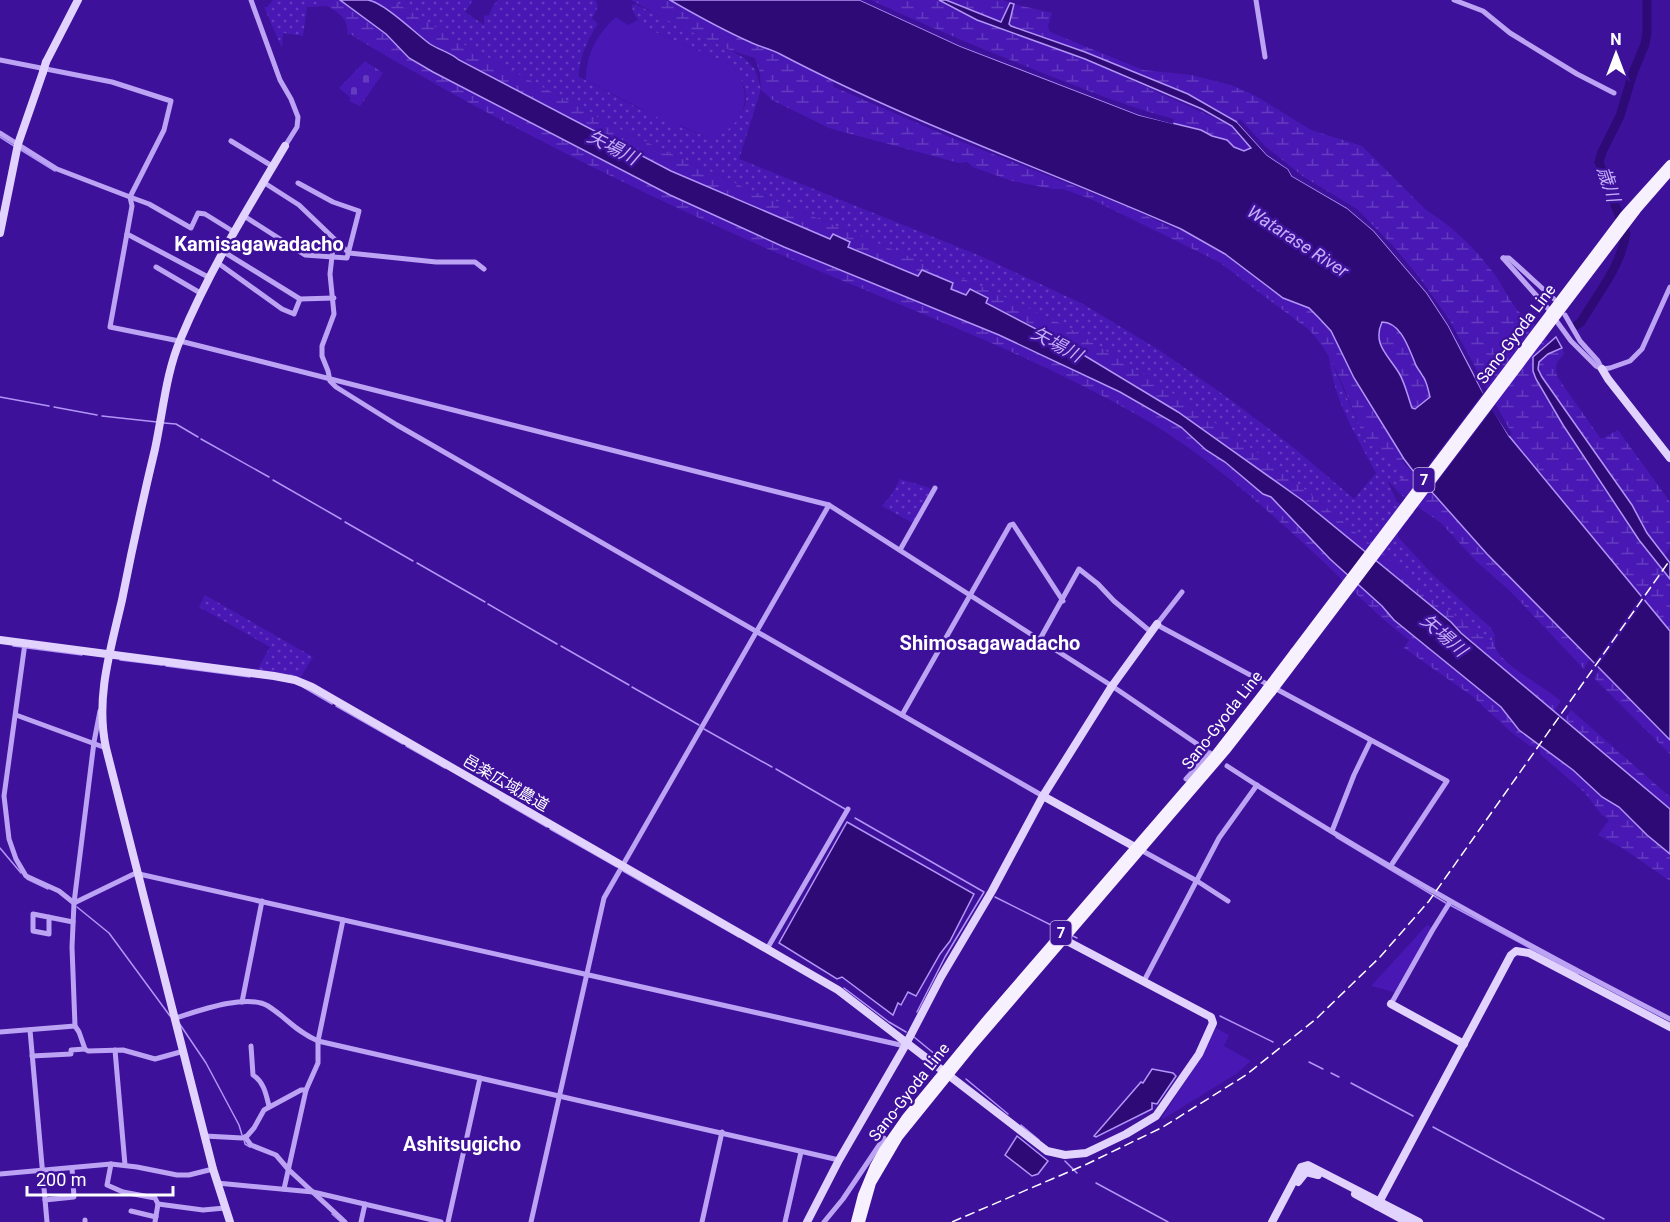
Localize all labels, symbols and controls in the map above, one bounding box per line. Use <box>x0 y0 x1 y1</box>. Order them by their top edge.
north arrow <box>1586 24 1646 84</box>
text: N <box>1610 30 1622 49</box>
water label: 矢場川 <box>584 125 644 170</box>
water label: 歳川 <box>1593 164 1625 206</box>
water label: Watarase River <box>1244 201 1353 282</box>
district label: Kamisagawadacho <box>174 232 344 256</box>
street label: Sano-Gyoda Line <box>1472 281 1560 387</box>
water label: 矢場川 <box>1028 322 1088 367</box>
road number: 7 <box>1414 468 1434 492</box>
water label: 矢場川 <box>1417 609 1473 662</box>
district label: Shimosagawadacho <box>900 631 1080 655</box>
street label: Sano-Gyoda Line <box>1178 667 1266 773</box>
street label: 邑楽広域農道 <box>460 751 552 815</box>
road number: 7 <box>1050 921 1072 945</box>
street label: Sano-Gyoda Line <box>865 1039 953 1145</box>
district label: Ashitsugicho <box>403 1132 521 1156</box>
scale bar <box>27 1159 172 1197</box>
text: 200 m <box>36 1169 87 1190</box>

